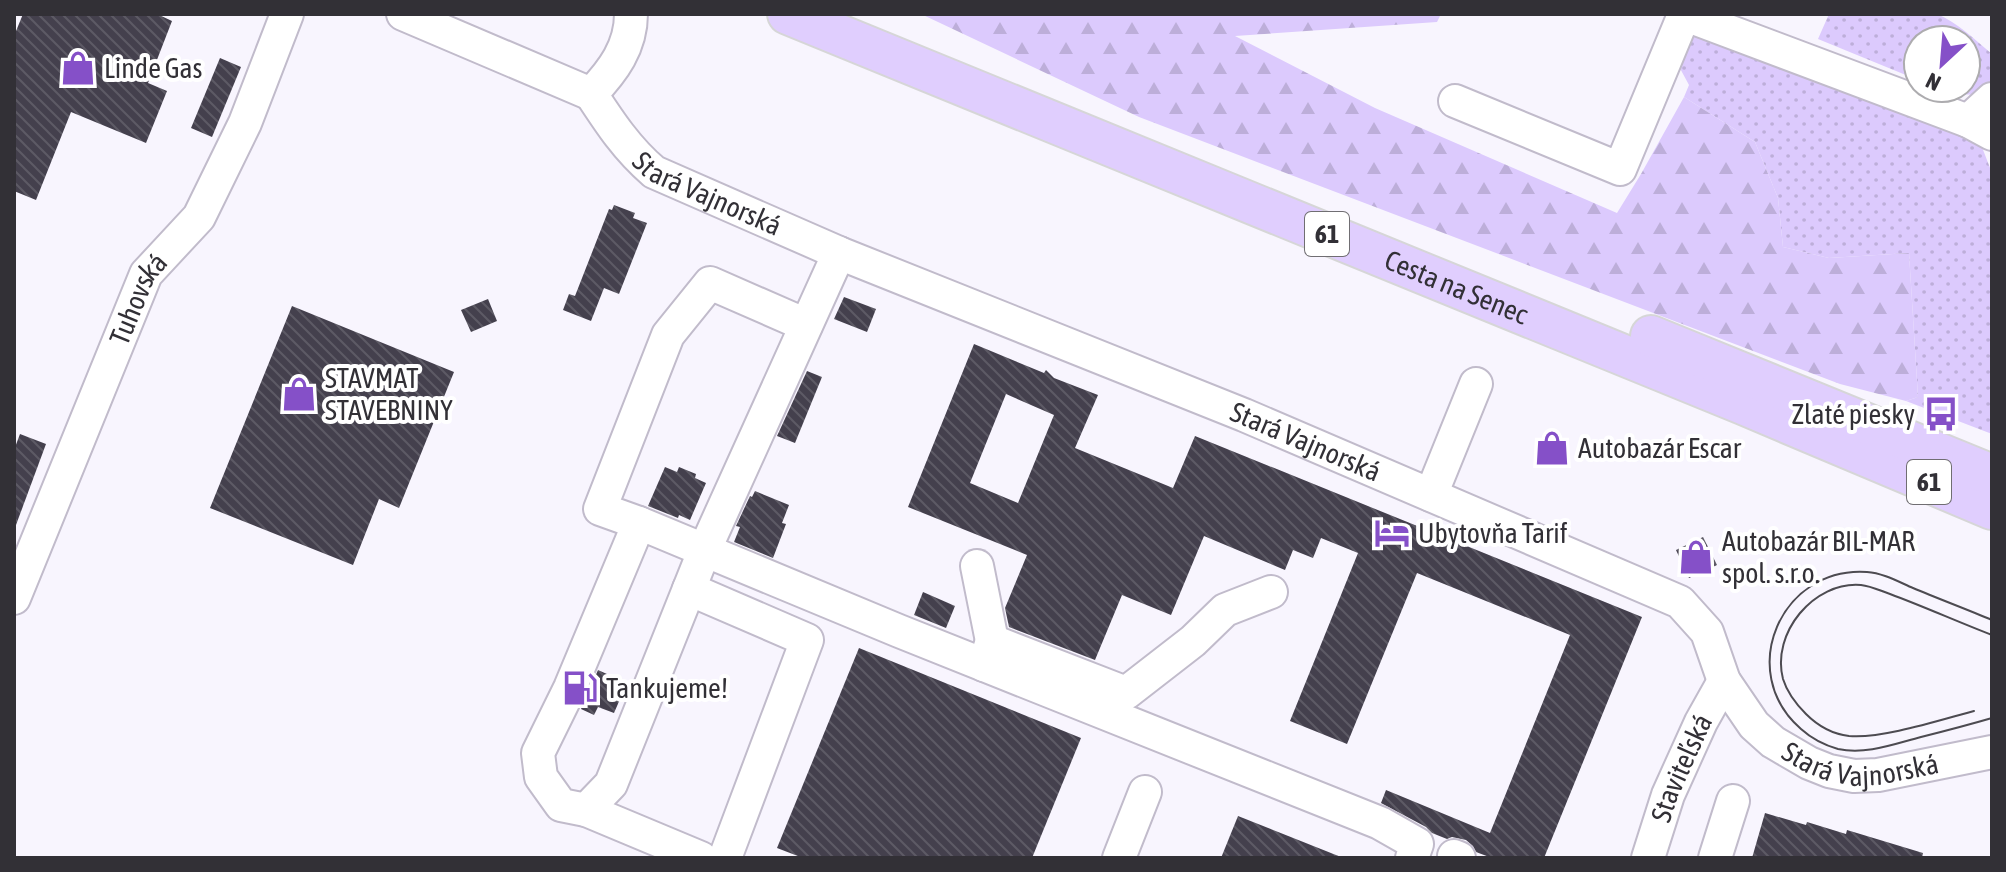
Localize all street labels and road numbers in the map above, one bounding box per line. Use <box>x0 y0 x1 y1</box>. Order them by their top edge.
street label: Stará Vajnorská <box>626 145 786 242</box>
road number: 61 <box>1305 212 1349 256</box>
street label: Cesta na Senec <box>1380 243 1533 331</box>
street label: Tuhovská <box>103 246 173 349</box>
street label: Stará Vajnorská <box>1226 395 1386 488</box>
road number: 61 <box>1907 460 1951 504</box>
street label: Staviteľská <box>1645 708 1718 826</box>
street label: Stará Vajnorská <box>1777 735 1941 792</box>

